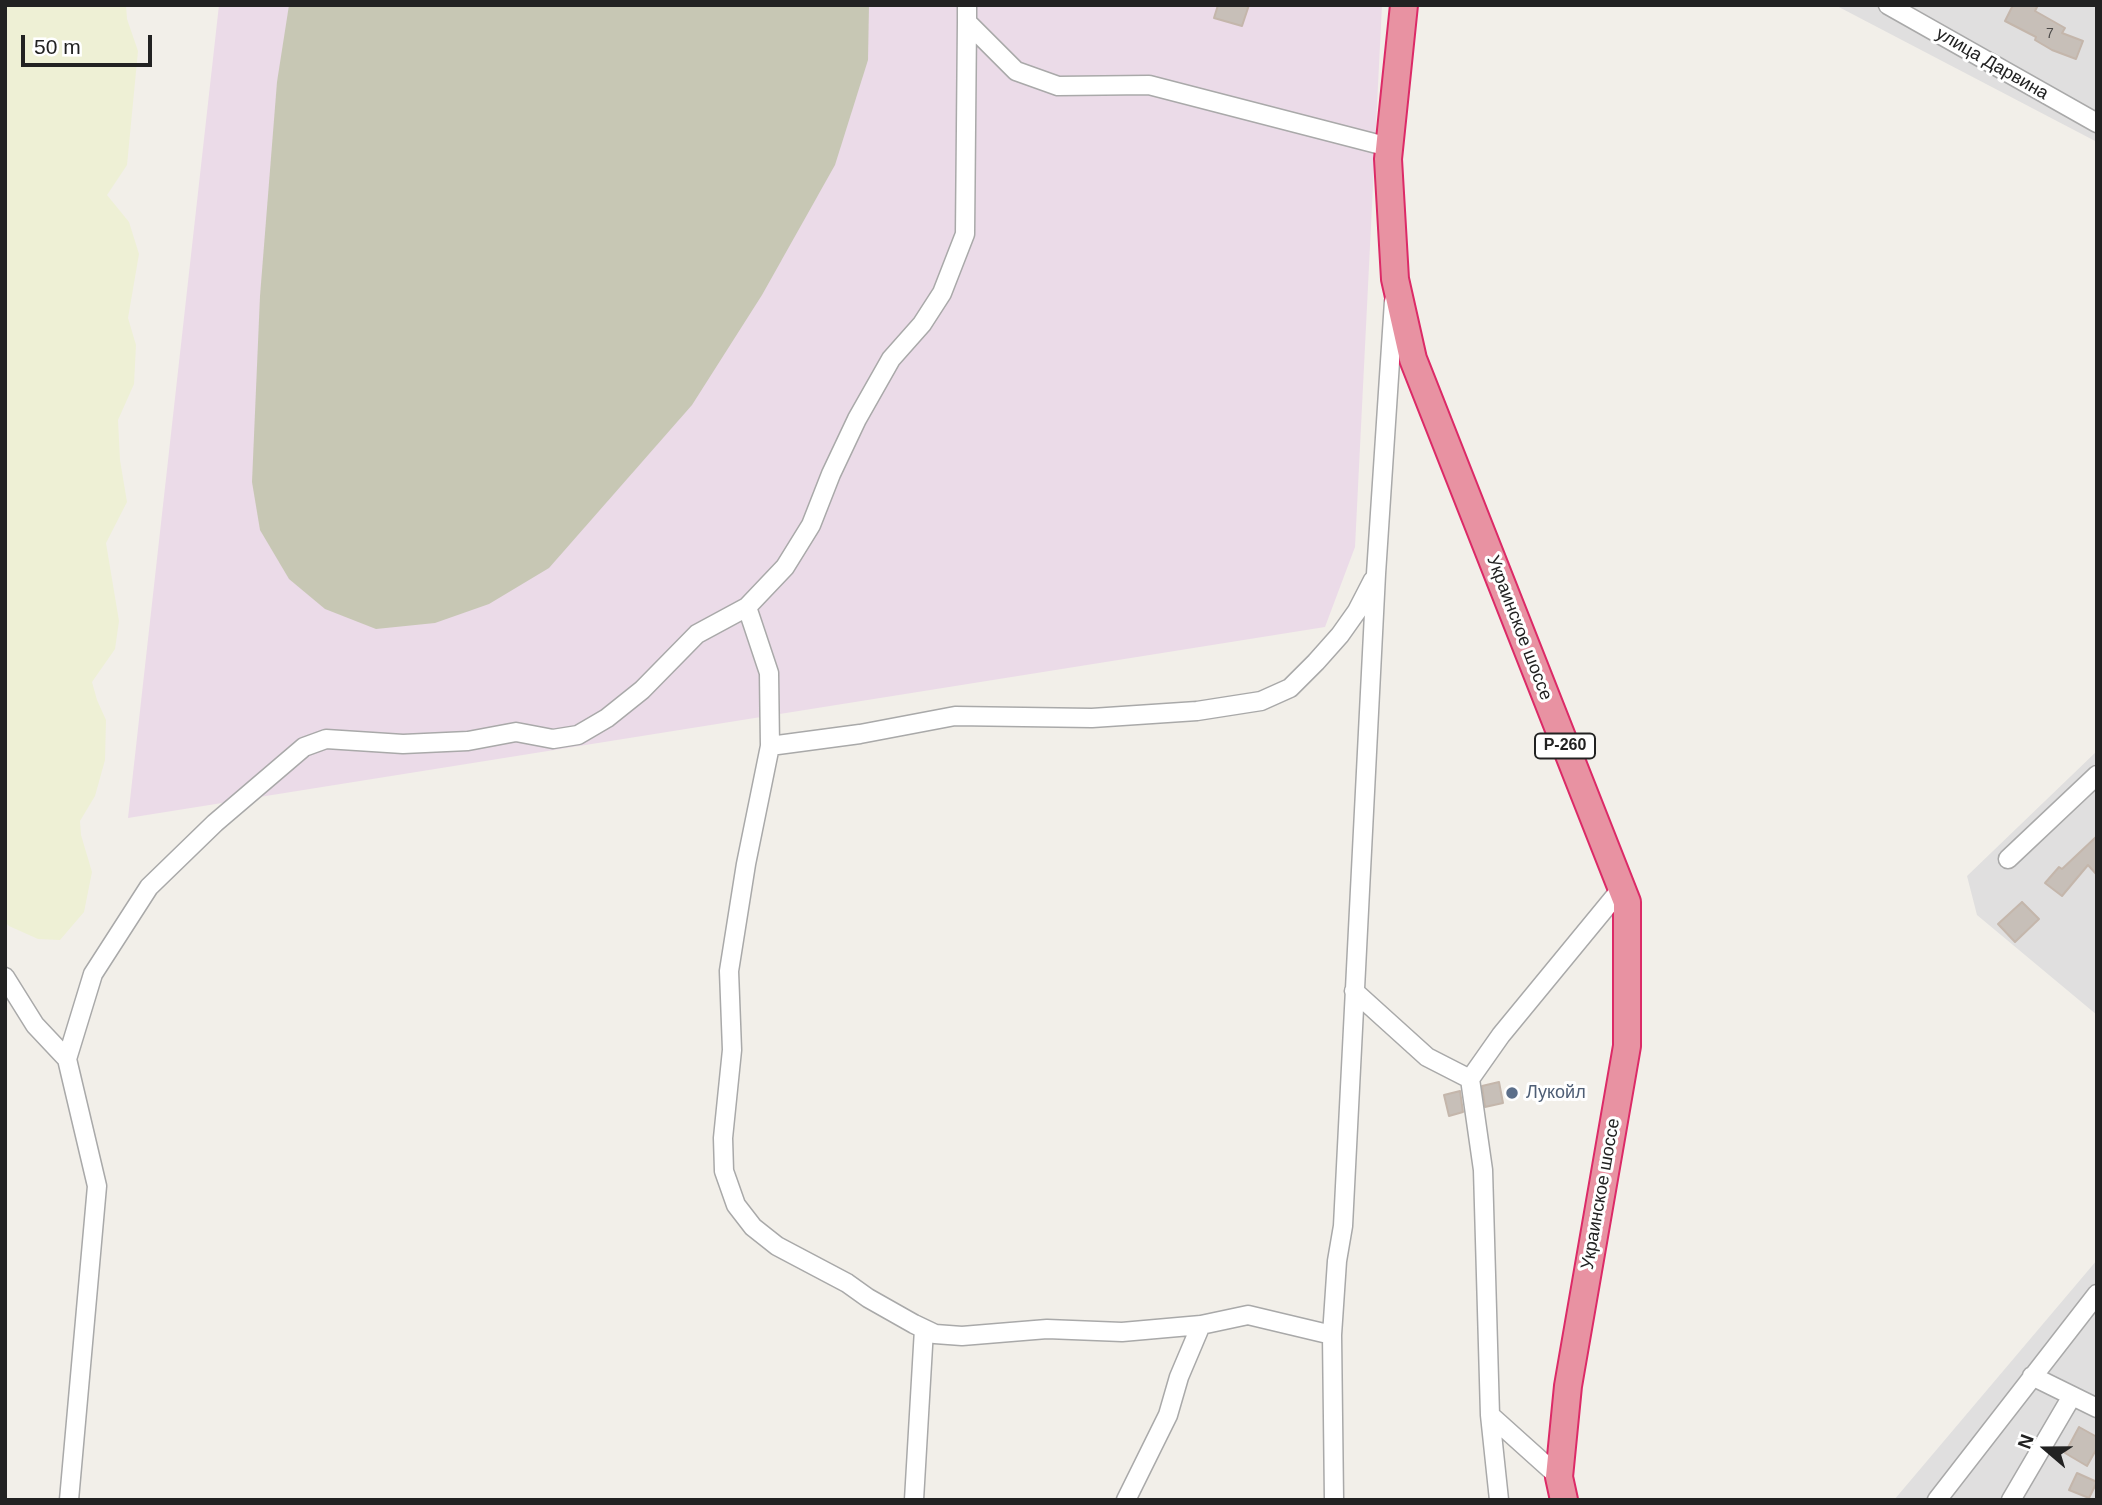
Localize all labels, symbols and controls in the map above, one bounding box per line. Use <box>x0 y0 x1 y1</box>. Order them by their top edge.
scale bar <box>24 21 156 65</box>
street label: улица Дарвина <box>1932 23 2052 105</box>
house number: 7 <box>2046 26 2054 42</box>
text: 50 m <box>34 35 81 58</box>
street label: Украинское шоссе <box>1481 553 1557 703</box>
road number: Р-260 <box>1535 734 1595 758</box>
place label: Лукойл <box>1526 1082 1586 1104</box>
marker: Лукойл <box>1504 1085 1520 1101</box>
street label: Украинское шоссе <box>1577 1117 1625 1271</box>
north arrow <box>2011 1414 2081 1484</box>
text: N <box>2014 1432 2038 1452</box>

